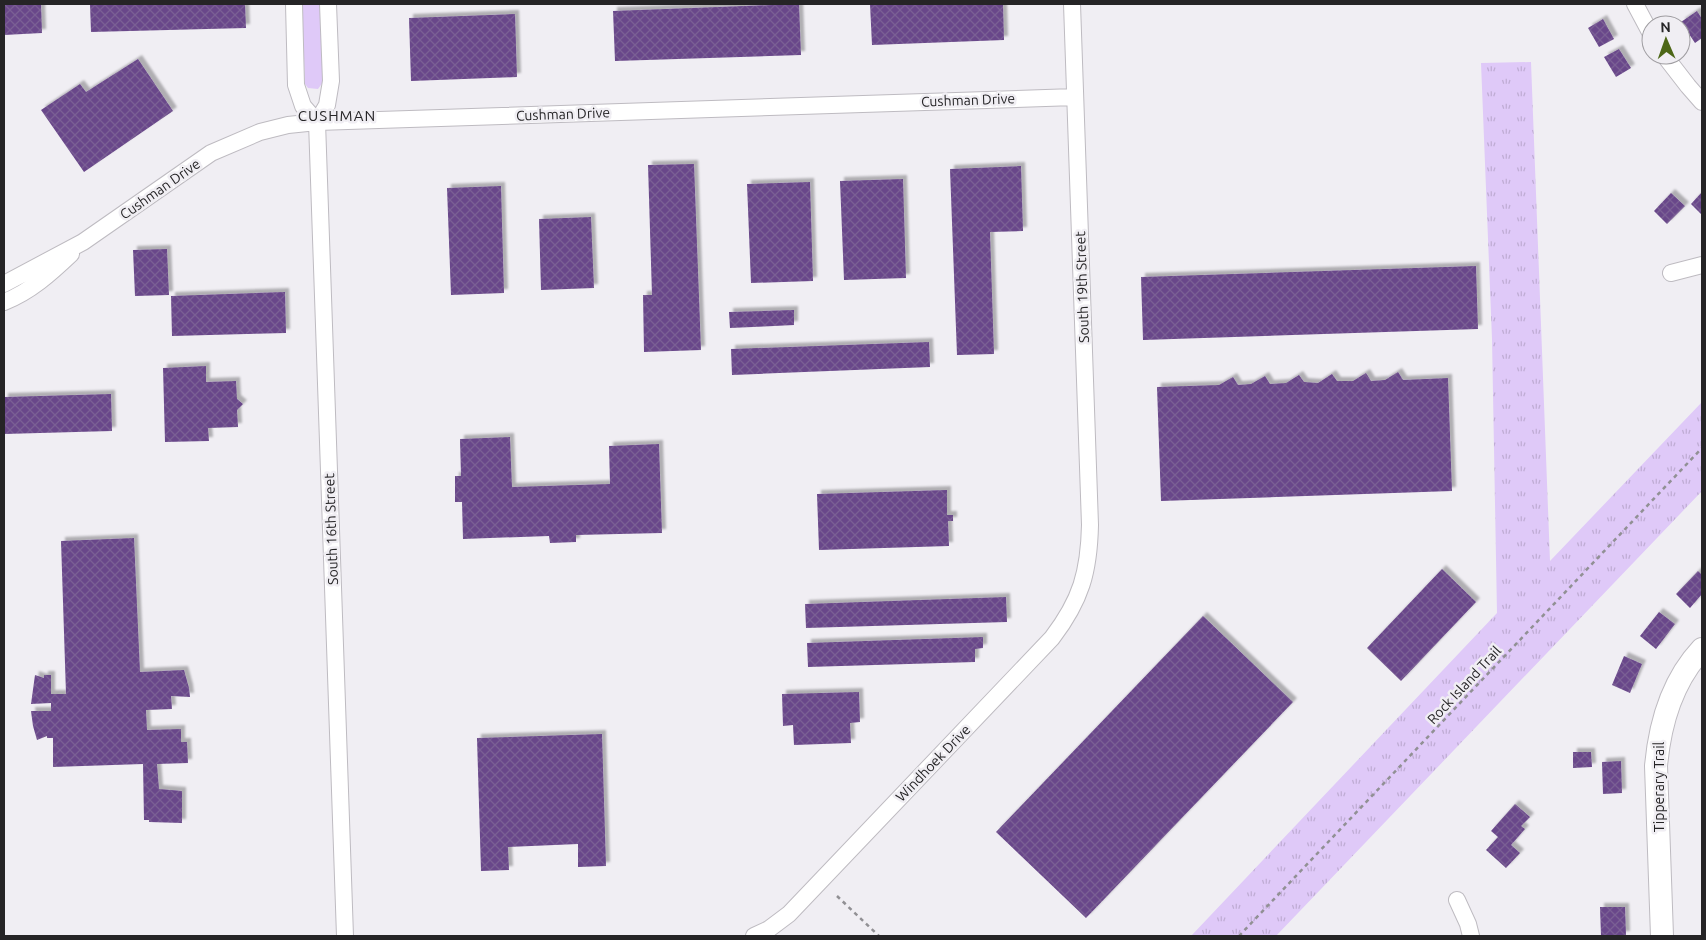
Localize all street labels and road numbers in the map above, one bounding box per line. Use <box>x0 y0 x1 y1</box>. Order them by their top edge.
street label: Cushman Drive <box>921 90 1015 110</box>
street label: Cushman Drive <box>516 104 610 124</box>
street label: Cushman Drive <box>117 155 203 223</box>
street label: South 19th Street <box>1072 230 1092 343</box>
street label: South 16th Street <box>321 472 341 585</box>
street label: Rock Island Trail <box>1424 643 1504 727</box>
street label: Windhoek Drive <box>892 721 974 805</box>
street label: Tipperary Trail <box>1651 741 1667 832</box>

